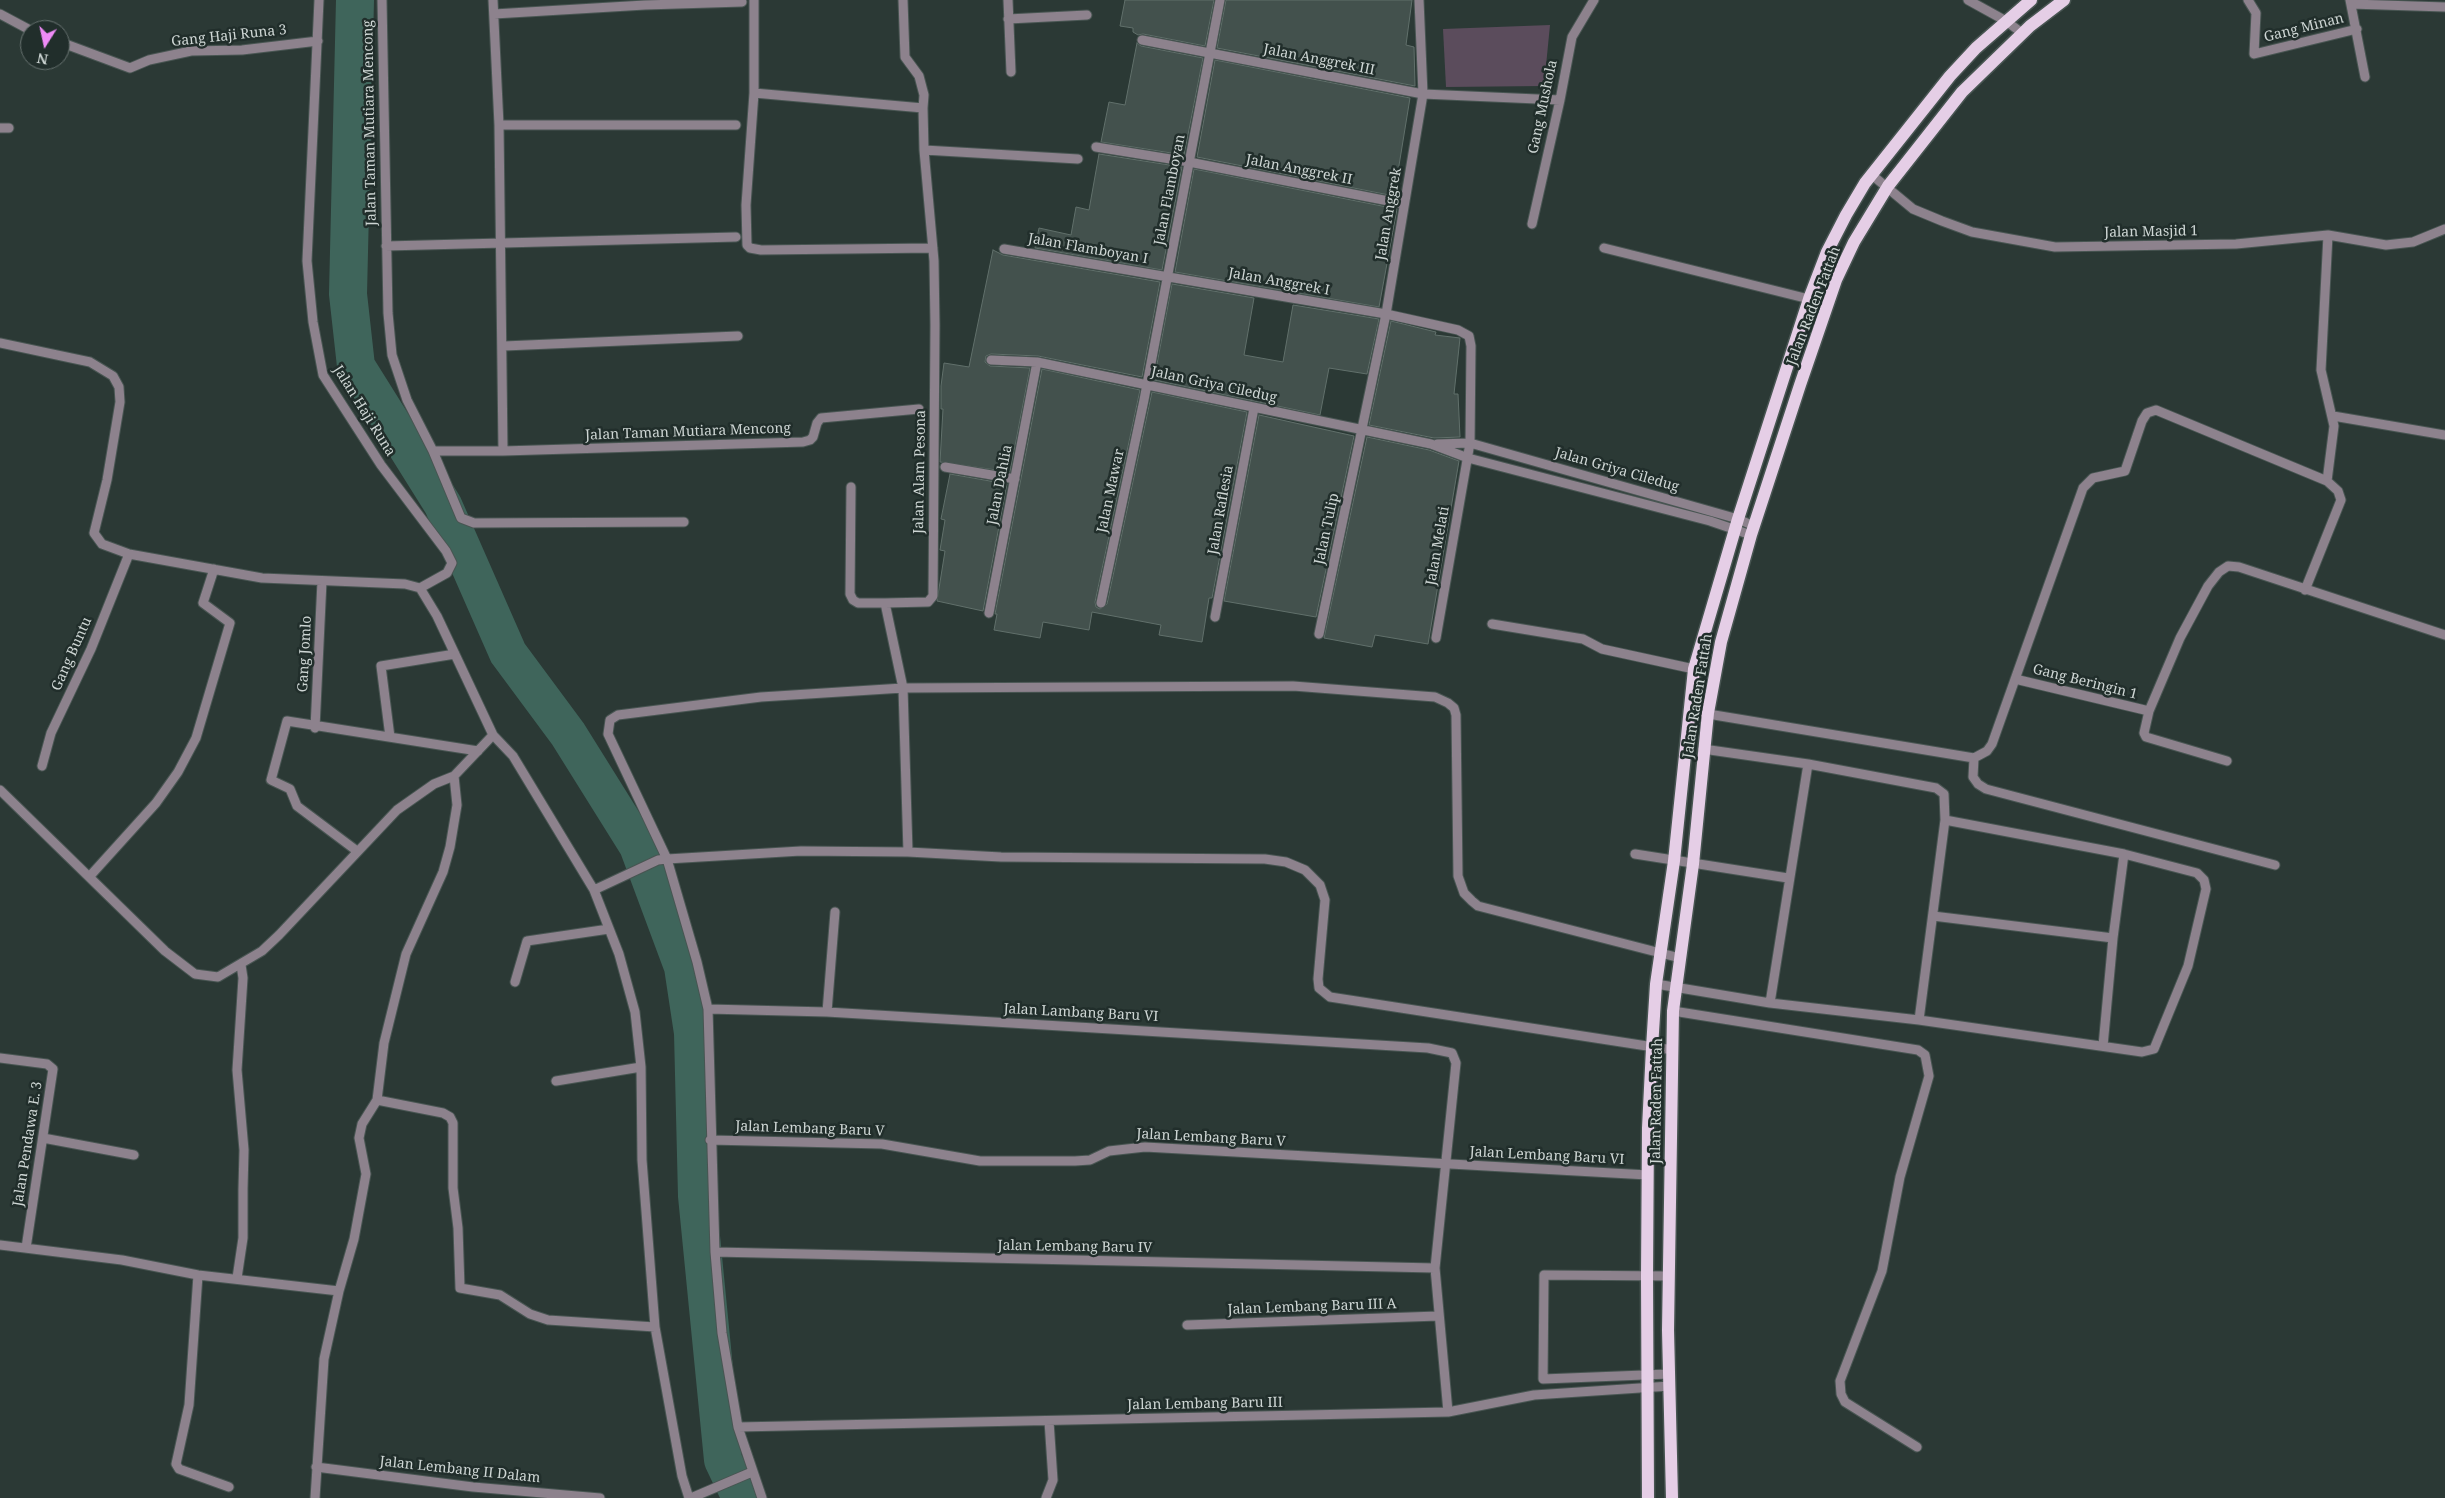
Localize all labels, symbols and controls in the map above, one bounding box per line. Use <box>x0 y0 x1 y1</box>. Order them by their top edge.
street label: Gang Minan <box>2262 10 2346 46</box>
north arrow <box>20 20 70 70</box>
street label: Jalan Taman Mutiara Mencong <box>360 20 380 226</box>
street label: Gang Haji Runa 3 <box>171 22 287 50</box>
street label: Jalan Anggrek III <box>1262 41 1376 79</box>
text: N <box>35 49 50 70</box>
street label: Gang Mushola <box>1525 58 1561 156</box>
street label: Jalan Flamboyan <box>1151 133 1189 247</box>
street label: Jalan Anggrek II <box>1244 151 1354 189</box>
street label: Jalan Anggrek <box>1373 166 1405 262</box>
street label: Jalan Masjid 1 <box>2104 223 2198 241</box>
street label: Jalan Flamboyan I <box>1027 230 1149 268</box>
street label: Jalan Raden Fattah <box>1784 244 1844 368</box>
street label: Jalan Anggrek I <box>1227 265 1331 299</box>
street label: Jalan Haji Runa <box>329 362 399 460</box>
street label: Jalan Griya Ciledug <box>1150 363 1278 407</box>
street label: Jalan Alam Pesona <box>911 410 929 534</box>
street label: Jalan Taman Mutiara Mencong <box>585 420 791 444</box>
street label: Jalan Dahlia <box>984 443 1016 527</box>
street label: Jalan Griya Ciledug <box>1553 444 1681 496</box>
street label: Jalan Mawar <box>1094 448 1128 534</box>
street label: Jalan Raflesia <box>1205 464 1237 556</box>
street label: Jalan Tulip <box>1311 492 1343 566</box>
street label: Jalan Melati <box>1423 505 1453 587</box>
street label: Gang Buntu <box>48 615 96 693</box>
street label: Gang Jomlo <box>295 615 315 693</box>
street label: Jalan Raden Fattah <box>1680 633 1716 759</box>
street label: Gang Beringin 1 <box>2031 661 2139 703</box>
street label: Jalan Lambang Baru VI <box>1003 1001 1159 1025</box>
street label: Jalan Raden Fattah <box>1648 1038 1666 1164</box>
street label: Jalan Pendawa E. 3 <box>10 1080 46 1208</box>
street label: Jalan Lembang Baru V <box>735 1118 885 1140</box>
street label: Jalan Lembang Baru V <box>1136 1126 1286 1150</box>
street label: Jalan Lembang Baru VI <box>1469 1144 1625 1168</box>
street label: Jalan Lembang Baru IV <box>998 1237 1152 1257</box>
street label: Jalan Lembang Baru III A <box>1227 1296 1397 1318</box>
street label: Jalan Lembang Baru III <box>1127 1394 1283 1414</box>
street label: Jalan Lembang II Dalam <box>379 1453 541 1487</box>

